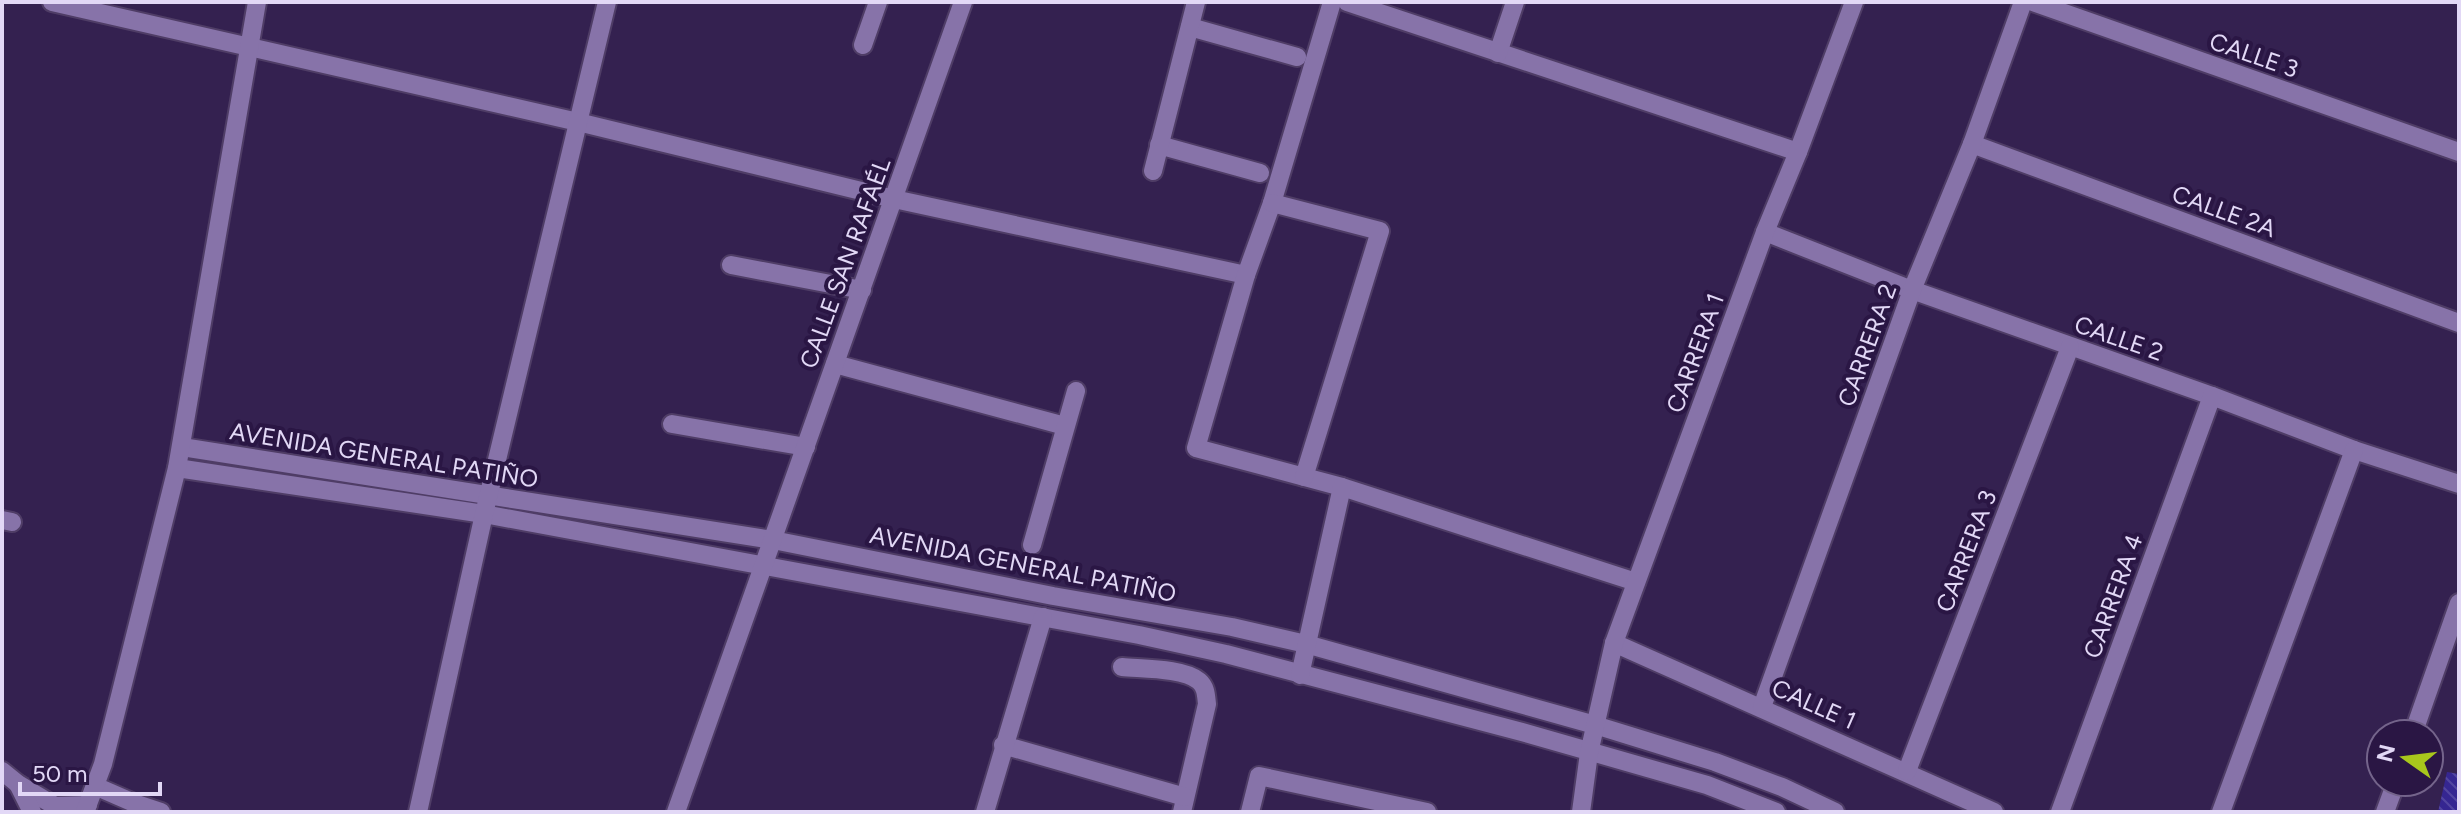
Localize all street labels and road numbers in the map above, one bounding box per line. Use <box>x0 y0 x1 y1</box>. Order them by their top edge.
street label: CALLE 3 <box>2206 26 2302 84</box>
street label: CALLE SAN RAFAÉL <box>794 154 897 372</box>
street label: CALLE 2A <box>2168 179 2281 243</box>
street label: CARRERA 2 <box>1831 280 1903 410</box>
street label: CARRERA 1 <box>1660 289 1730 417</box>
street label: CALLE 2 <box>2071 309 2167 367</box>
street label: AVENIDA GENERAL PATIÑO <box>228 416 540 494</box>
street label: CARRERA 3 <box>1930 486 2002 616</box>
street label: AVENIDA GENERAL PATIÑO <box>867 520 1179 608</box>
street label: CARRERA 4 <box>2077 530 2149 662</box>
street label: CALLE 1 <box>1768 673 1860 735</box>

